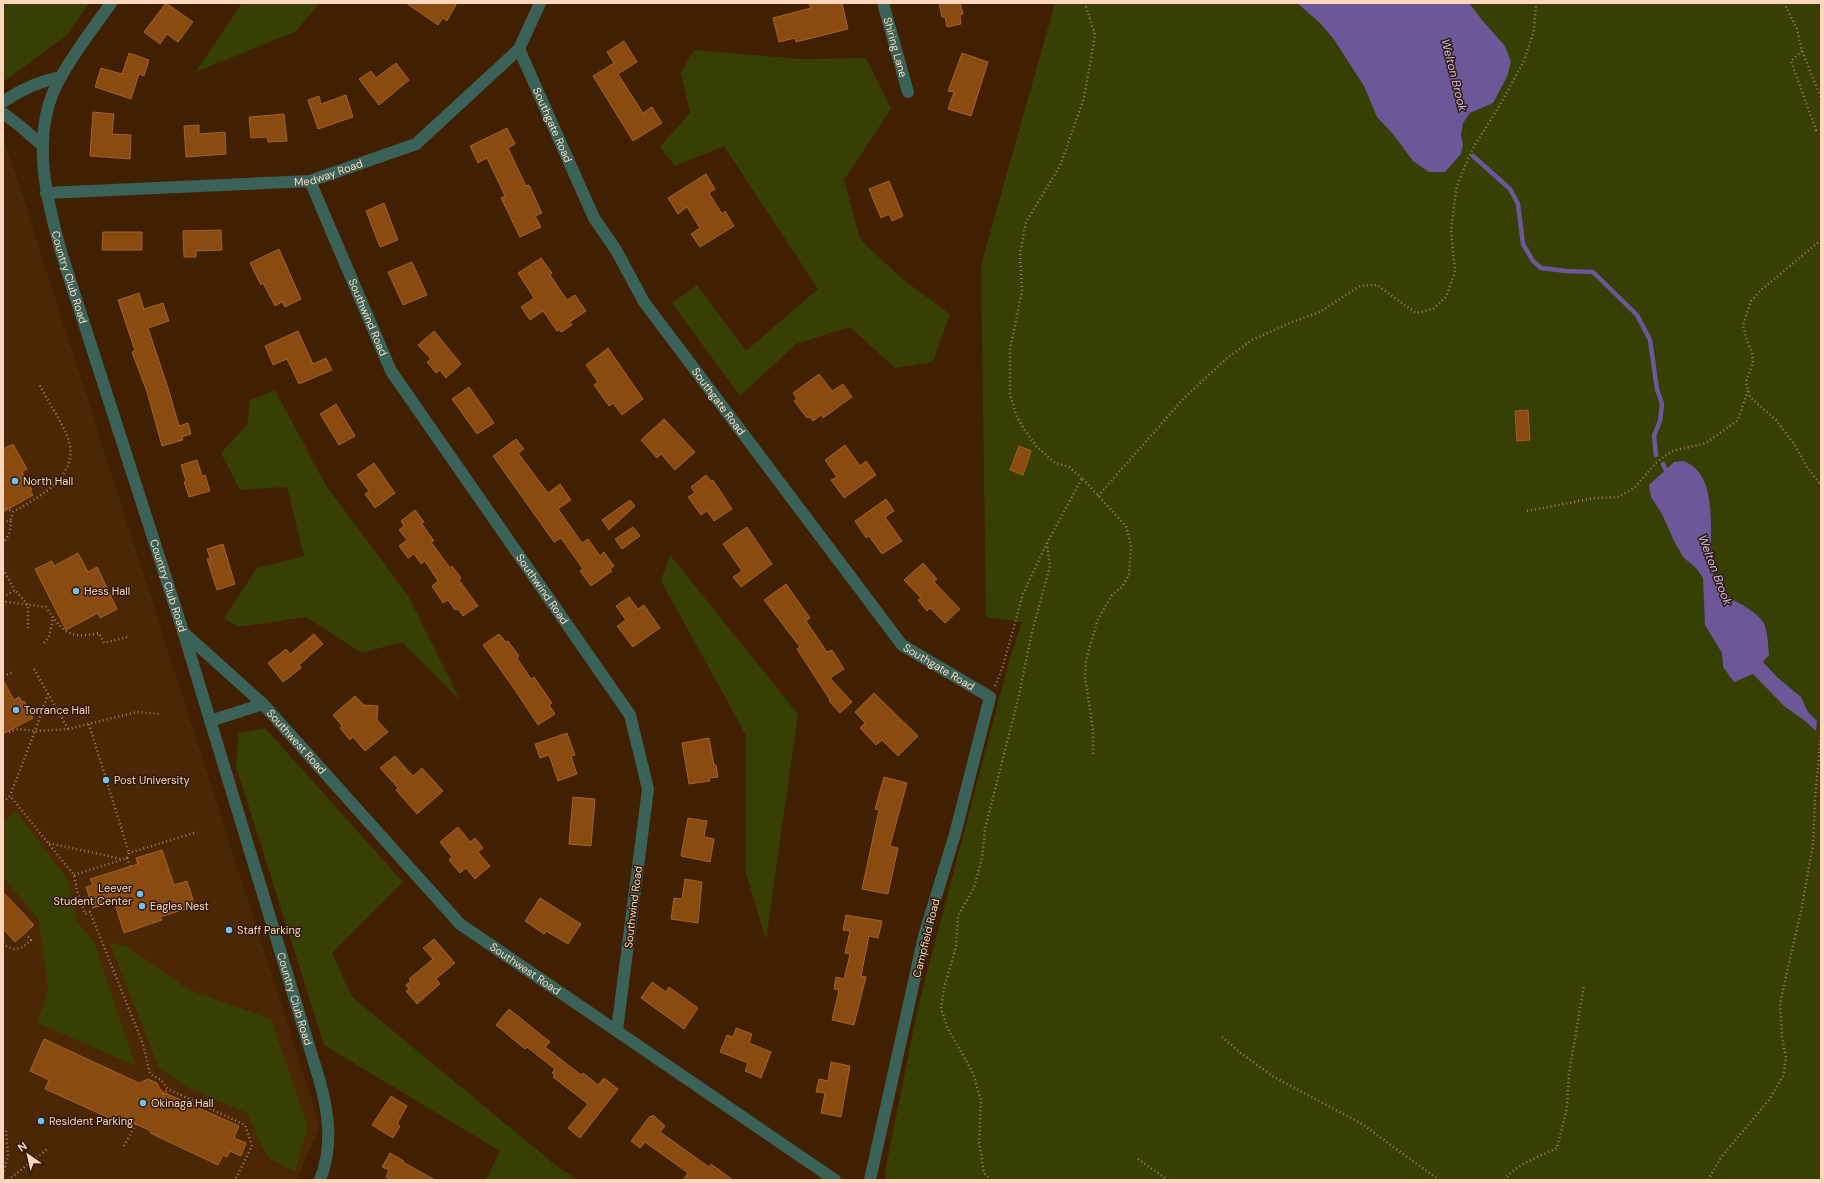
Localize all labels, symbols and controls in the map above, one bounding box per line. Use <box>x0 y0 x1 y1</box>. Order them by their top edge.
street label: Shiring Lane <box>880 16 911 79</box>
water label: Welton Brook <box>1437 37 1471 114</box>
street label: Southgate Road <box>530 85 576 165</box>
street label: Medway Road <box>294 156 365 189</box>
street label: Country Club Road <box>49 229 91 325</box>
street label: Southwind Road <box>345 276 391 358</box>
street label: Southgate Road <box>689 365 749 438</box>
place label: North Hall <box>23 474 73 488</box>
marker: North Hall <box>10 476 20 486</box>
water label: Welton Brook <box>1694 532 1736 608</box>
street label: Country Club Road <box>147 538 190 634</box>
street label: Southwind Road <box>513 551 572 627</box>
place label: Hess Hall <box>84 584 130 598</box>
marker: Hess Hall <box>71 586 81 596</box>
street label: Southgate Road <box>901 640 977 694</box>
place label: Torrance Hall <box>24 703 90 717</box>
marker: Torrance Hall <box>11 705 21 715</box>
street label: Southwest Road <box>264 706 329 777</box>
place label: Post University <box>114 773 190 787</box>
marker: Post University <box>101 775 111 785</box>
street label: Southwind Road <box>621 865 645 949</box>
place label: Leever Student Center <box>53 881 132 908</box>
marker: Leever Student Center <box>135 889 145 899</box>
street label: Campfield Road <box>909 897 943 979</box>
place label: Eagles Nest <box>150 899 209 913</box>
marker: Eagles Nest <box>137 901 147 911</box>
place label: Staff Parking <box>237 923 301 937</box>
marker: Staff Parking <box>224 925 234 935</box>
street label: Southwest Road <box>487 940 563 998</box>
street label: Country Club Road <box>274 950 315 1047</box>
place label: Okinaga Hall <box>151 1096 213 1110</box>
marker: Okinaga Hall <box>138 1098 148 1108</box>
place label: Resident Parking <box>49 1114 133 1128</box>
marker: Resident Parking <box>36 1116 46 1126</box>
north arrow <box>8 1135 48 1175</box>
text: N <box>15 1139 30 1155</box>

